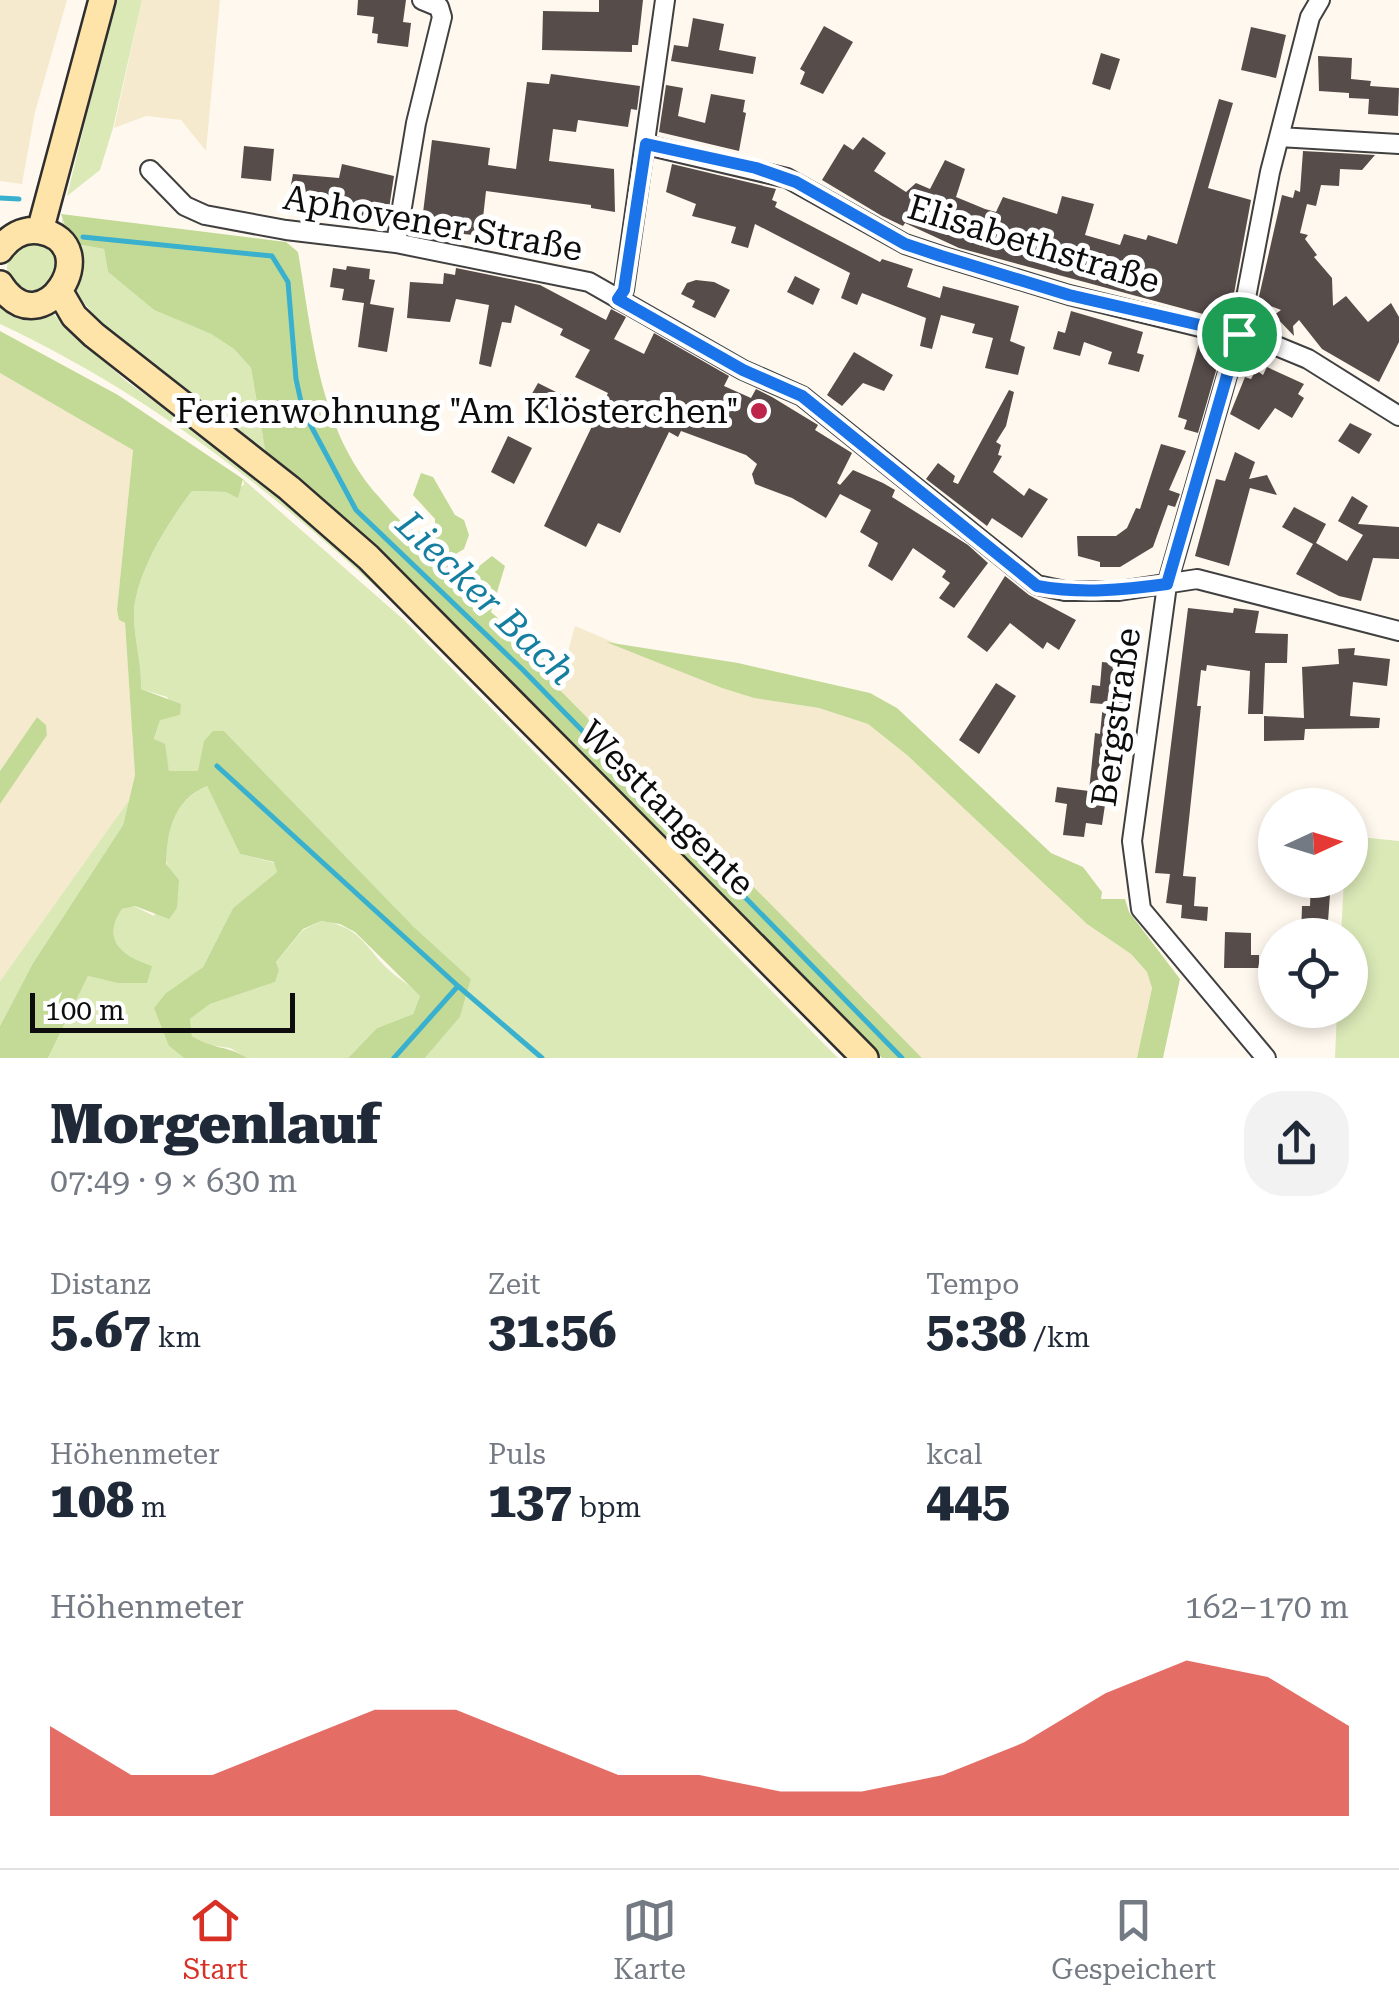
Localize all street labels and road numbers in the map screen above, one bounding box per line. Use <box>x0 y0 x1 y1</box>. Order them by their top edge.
street label: Aphovener Straße <box>280 177 586 270</box>
street label: Elisabethstraße <box>903 187 1165 302</box>
street label: Bergstraße <box>1084 625 1149 809</box>
street label: Westtangente <box>571 712 763 904</box>

